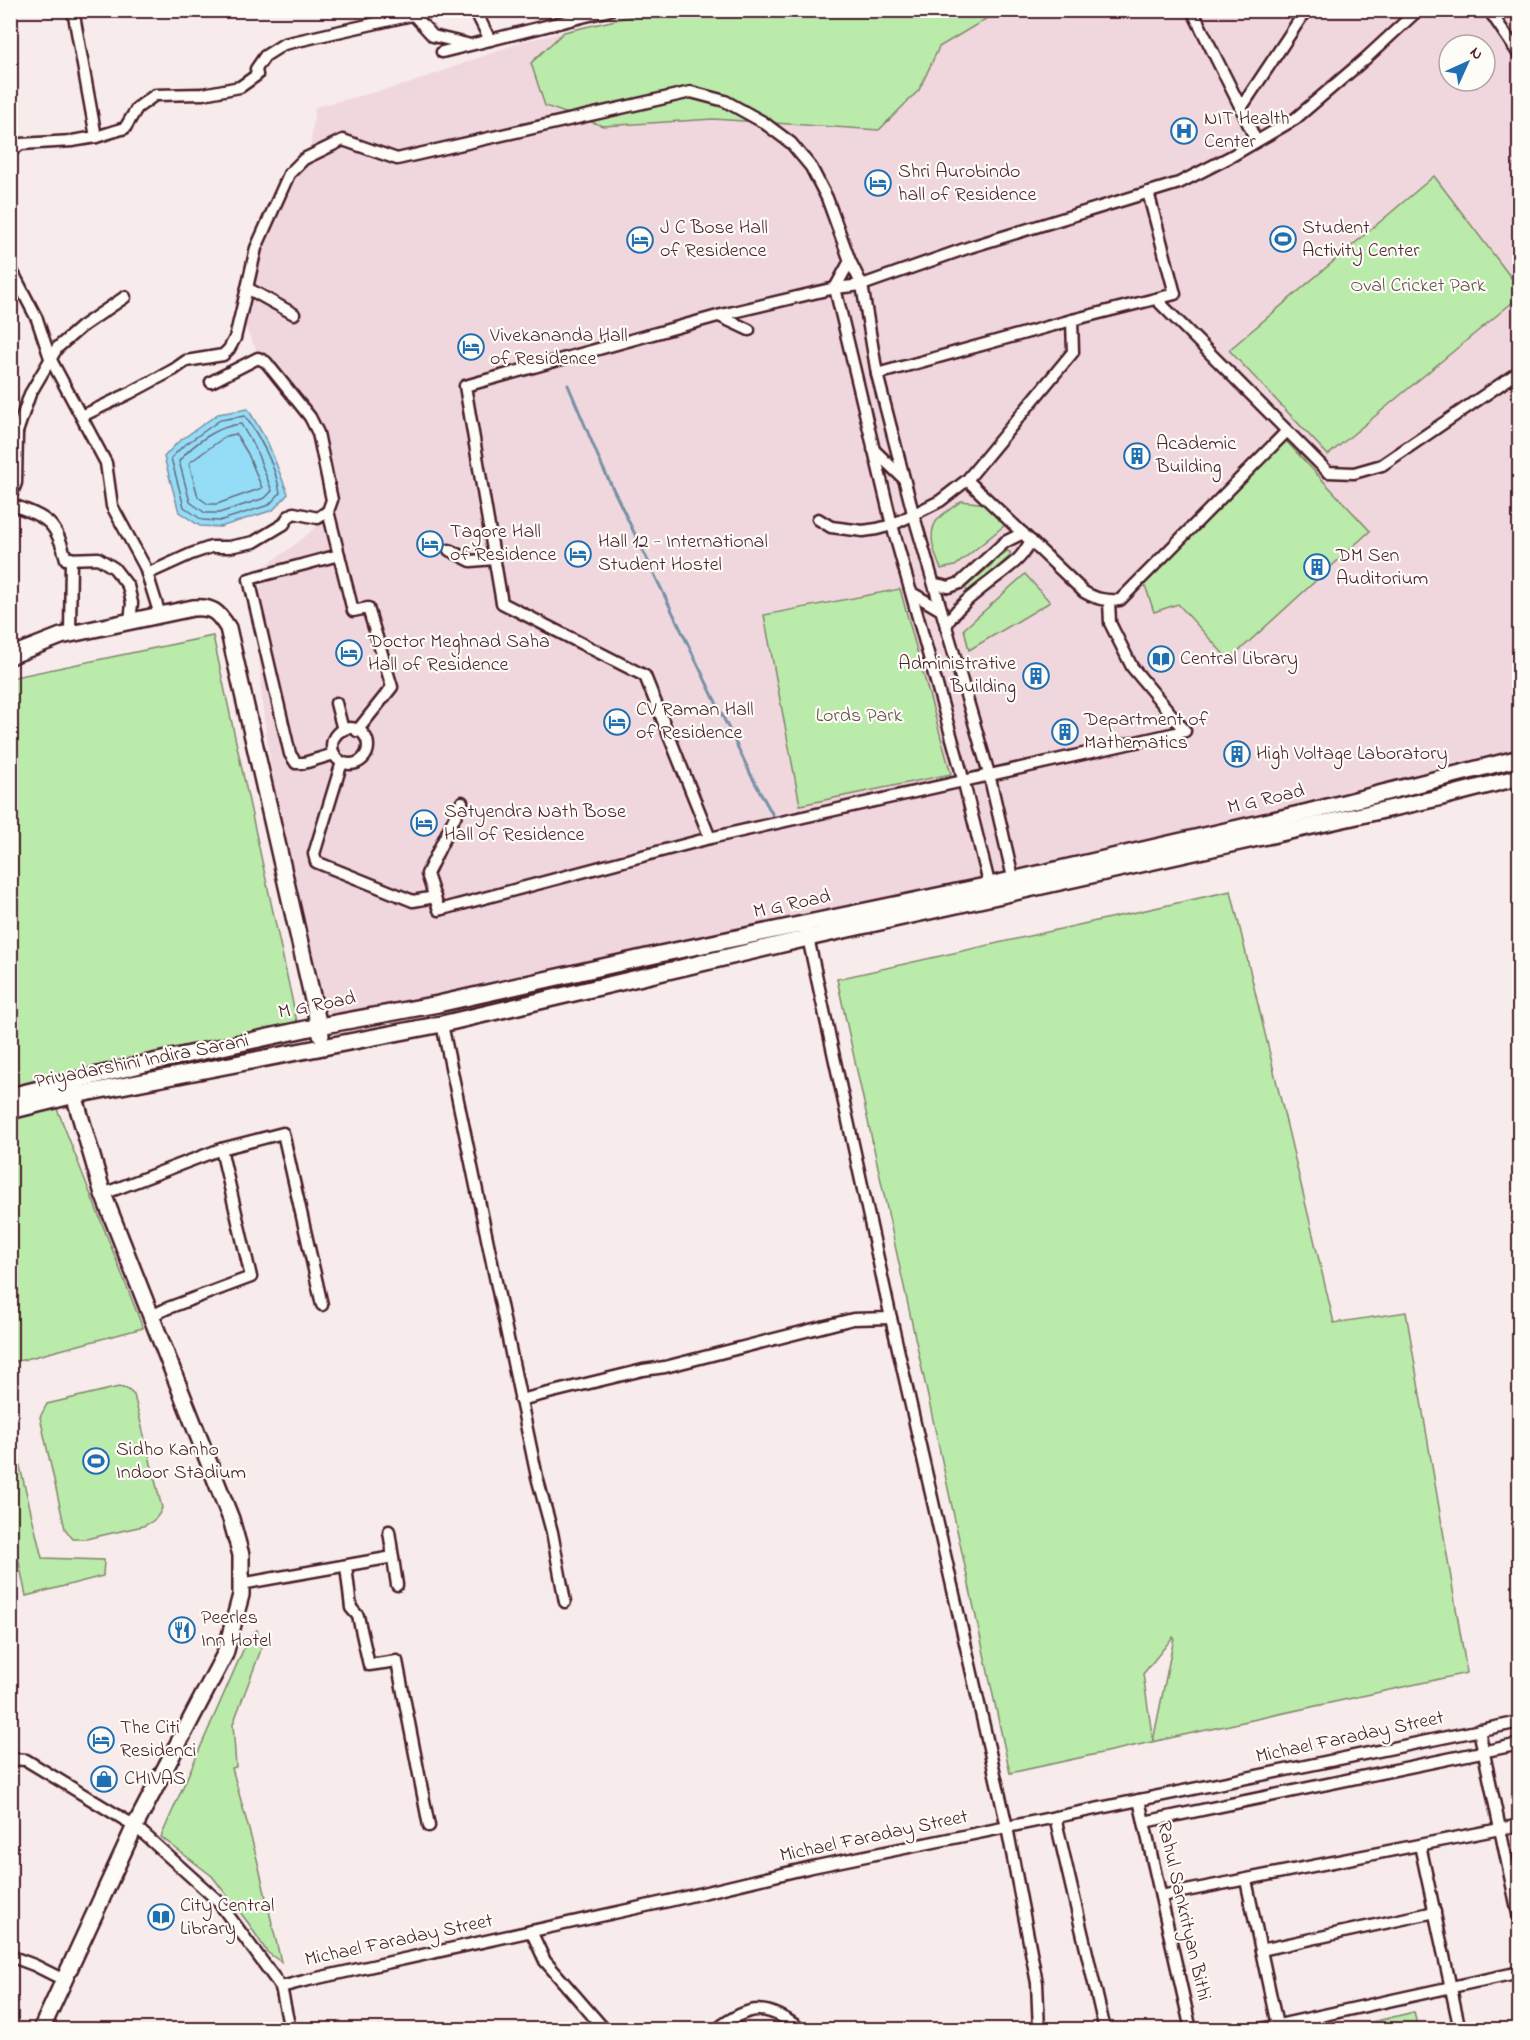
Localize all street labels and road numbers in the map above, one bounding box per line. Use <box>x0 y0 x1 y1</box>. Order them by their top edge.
street label: M G Road <box>1225 777 1307 823</box>
street label: M G Road <box>751 883 833 927</box>
street label: M G Road <box>276 984 358 1028</box>
street label: Priyadarshini Indira Sarani <box>32 1027 252 1097</box>
street label: Michael Faraday Street <box>1253 1704 1447 1772</box>
street label: Michael Faraday Street <box>777 1803 971 1871</box>
street label: Rahul Sankrityan Bithi <box>1148 1818 1218 2004</box>
street label: Michael Faraday Street <box>302 1907 496 1975</box>

